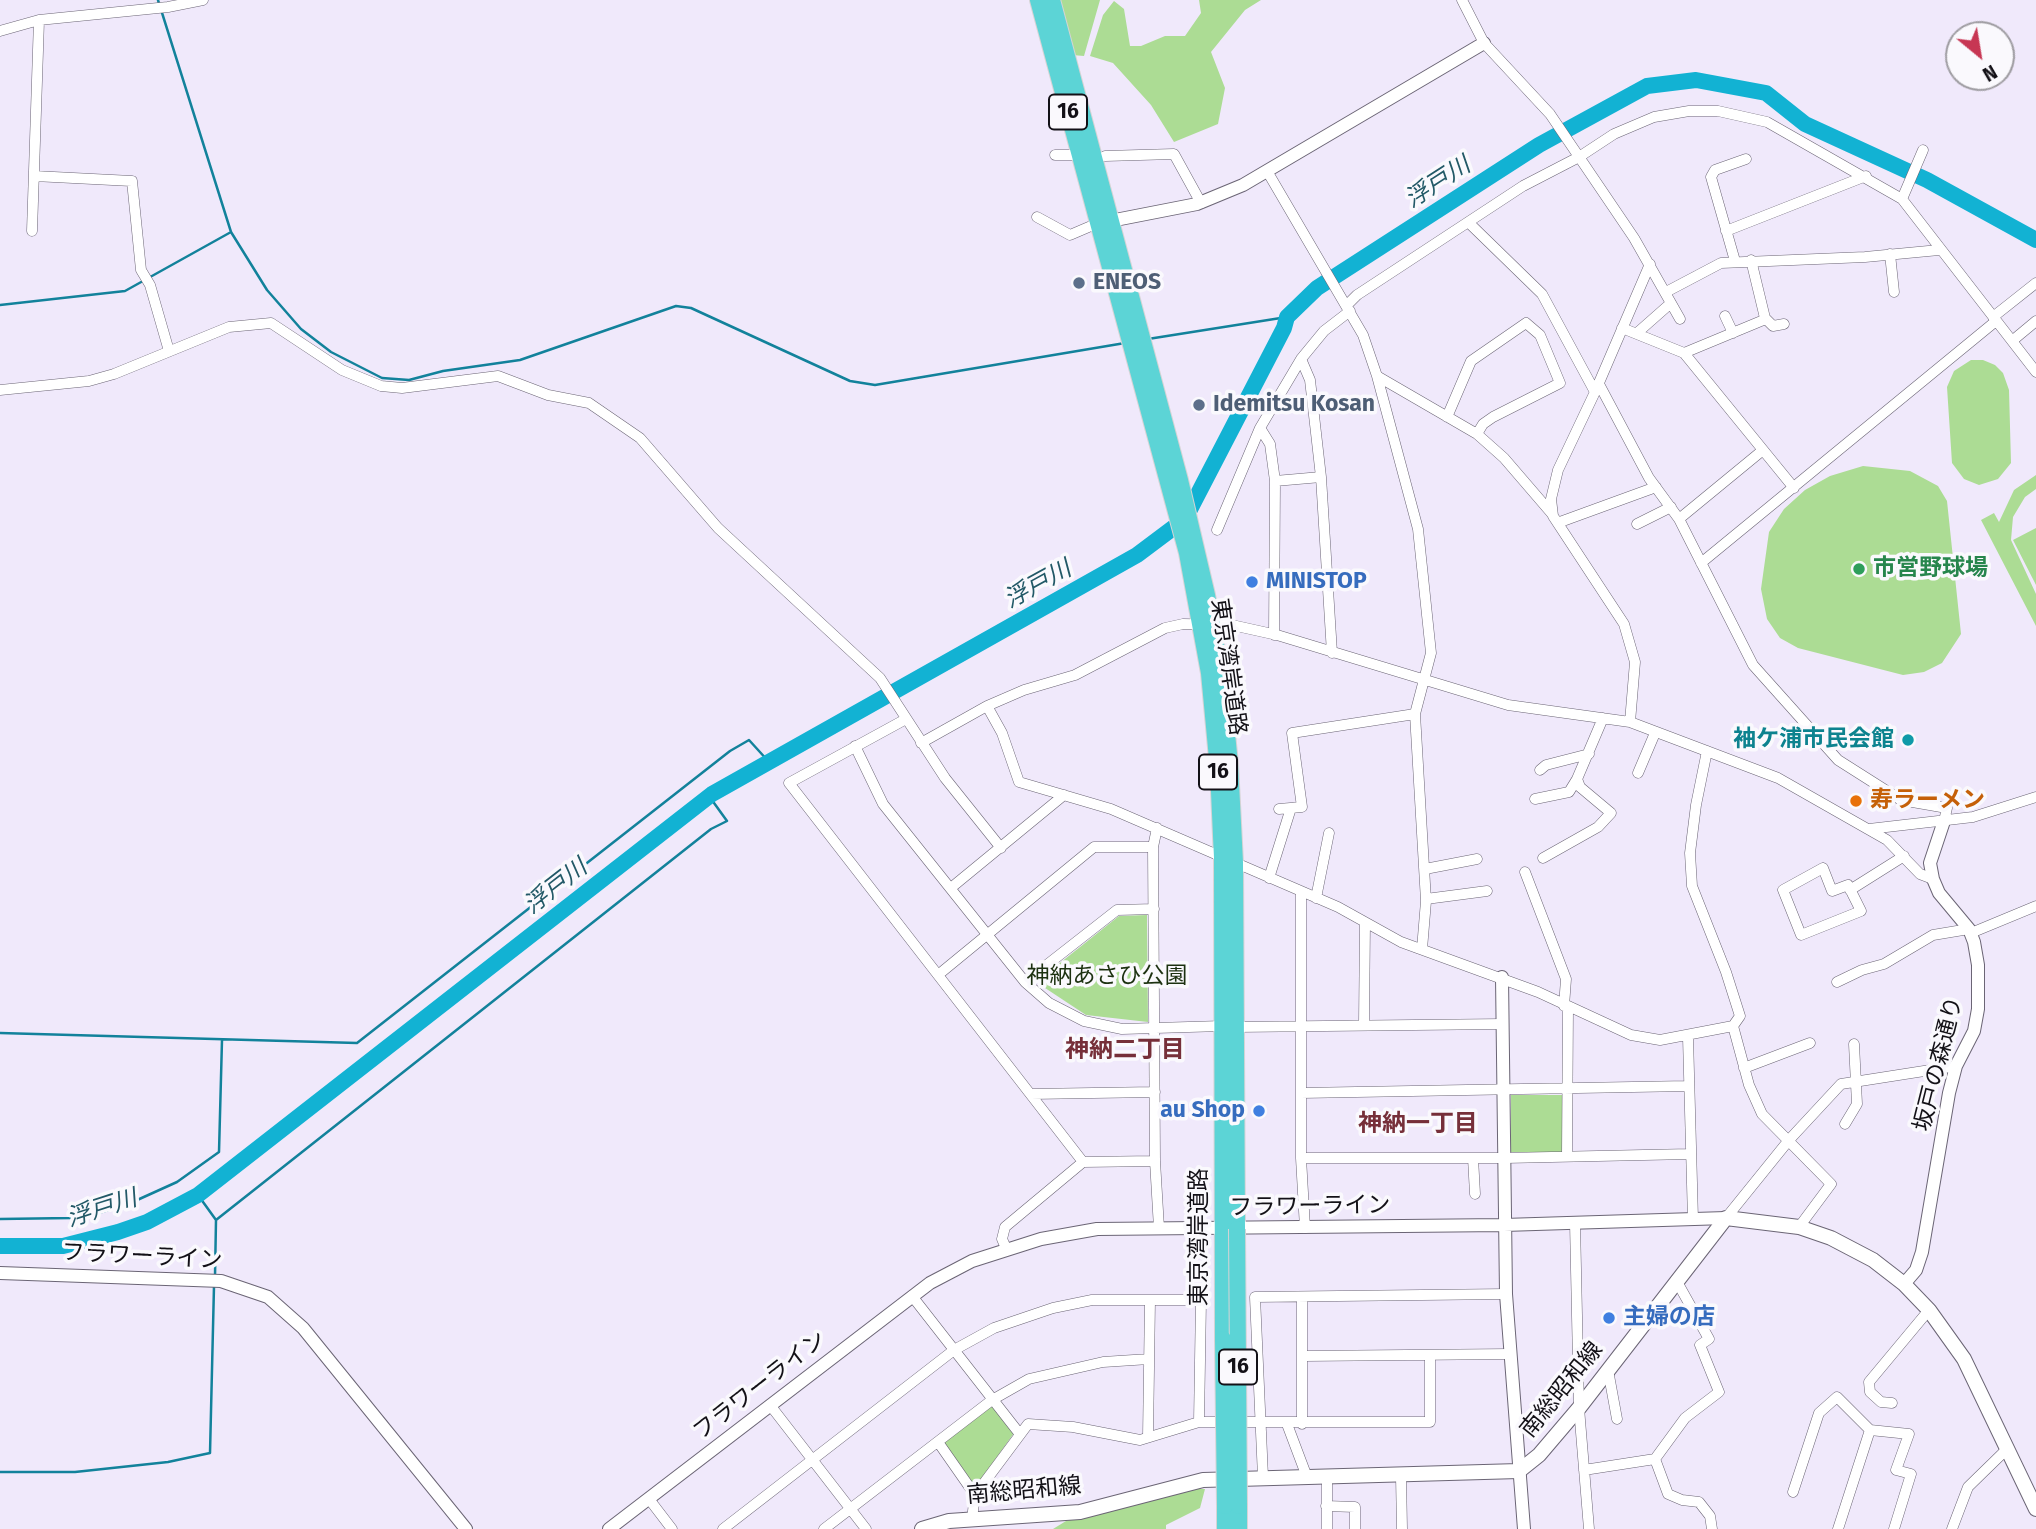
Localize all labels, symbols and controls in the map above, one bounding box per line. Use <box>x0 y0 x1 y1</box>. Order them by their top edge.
north arrow <box>1945 21 2015 91</box>
text: N <box>1979 60 2001 86</box>
road number: 16 <box>1049 94 1087 130</box>
water label: 浮戸川 <box>1400 151 1476 215</box>
place label: ENEOS <box>1093 269 1161 297</box>
marker: ENEOS <box>1071 275 1087 291</box>
place label: Idemitsu Kosan <box>1213 391 1375 419</box>
marker: Idemitsu Kosan <box>1191 397 1207 413</box>
water label: 浮戸川 <box>1000 555 1076 615</box>
place label: 市営野球場 <box>1873 555 1988 583</box>
marker: 市営野球場 <box>1851 561 1867 577</box>
place label: MINISTOP <box>1266 568 1367 596</box>
marker: MINISTOP <box>1244 574 1260 590</box>
street label: 東京湾岸道路 <box>1205 597 1251 737</box>
place label: 袖ケ浦市民会館 <box>1733 726 1894 754</box>
marker: 袖ケ浦市民会館 <box>1900 732 1916 748</box>
road number: 16 <box>1199 754 1237 790</box>
place label: 寿ラーメン <box>1870 787 1985 815</box>
marker: 寿ラーメン <box>1848 793 1864 809</box>
water label: 浮戸川 <box>519 853 593 921</box>
park label: 神納あさひ公園 <box>1027 963 1187 991</box>
street label: 坂戸の森通り <box>1909 994 1969 1134</box>
district label: 神納二丁目 <box>1065 1036 1185 1064</box>
place label: au Shop <box>1160 1097 1245 1125</box>
marker: au Shop <box>1251 1103 1267 1119</box>
district label: 神納一丁目 <box>1358 1110 1478 1138</box>
street label: 東京湾岸道路 <box>1186 1168 1214 1306</box>
water label: 浮戸川 <box>63 1184 141 1234</box>
street label: フラワーライン <box>1229 1192 1391 1222</box>
street label: フラワーライン <box>61 1239 223 1275</box>
place label: 主婦の店 <box>1623 1304 1715 1332</box>
marker: 主婦の店 <box>1601 1310 1617 1326</box>
street label: フラワーライン <box>688 1326 832 1446</box>
street label: 南総昭和線 <box>1515 1337 1609 1443</box>
road number: 16 <box>1219 1350 1257 1384</box>
street label: 南総昭和線 <box>966 1472 1082 1510</box>

